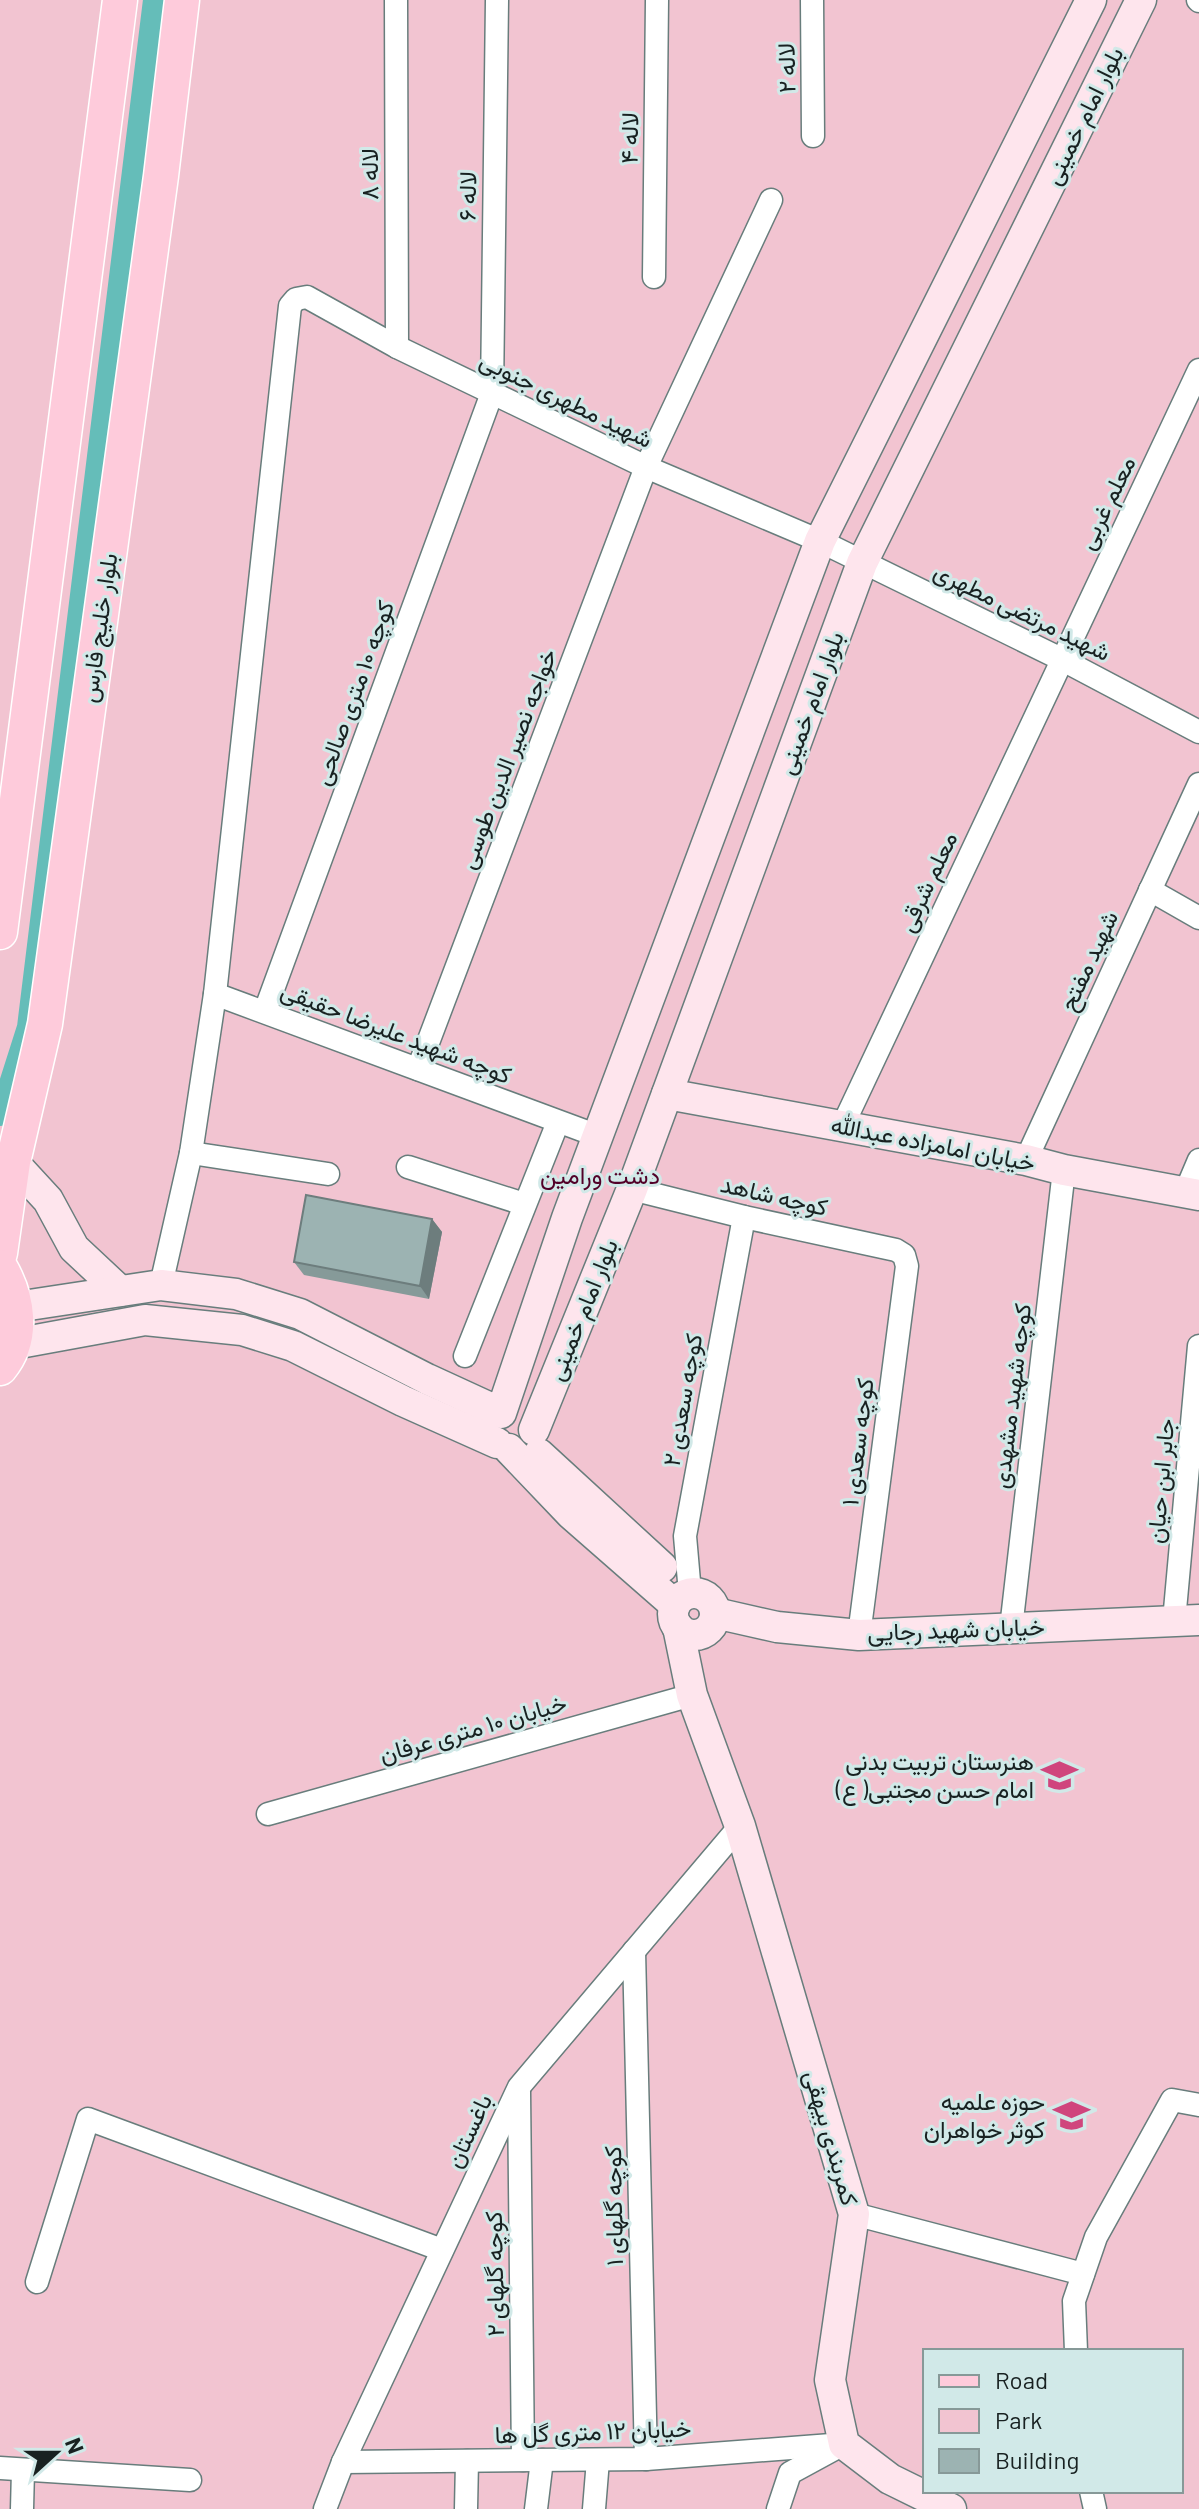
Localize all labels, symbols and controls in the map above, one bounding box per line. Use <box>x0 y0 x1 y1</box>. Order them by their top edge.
street label: بلوار امام خمینی <box>1037 42 1131 190</box>
street label: لاله ۲ <box>771 43 800 93</box>
street label: لاله ۴ <box>614 112 643 164</box>
street label: لاله ۸ <box>354 148 383 200</box>
street label: لاله ۶ <box>452 171 481 221</box>
street label: شهید مطهری جنوبی <box>475 344 658 455</box>
street label: معلم غربی <box>1071 451 1143 555</box>
street label: بلوار خلیج فارس <box>73 551 126 705</box>
street label: شهید مرتضی مطهری <box>929 555 1116 668</box>
street label: کوچه ۱۰ متری صالحی <box>306 596 402 790</box>
street label: بلوار امام خمینی <box>770 627 852 779</box>
street label: خواجه نصیر الدین طوسی <box>451 644 564 873</box>
street label: معلم شرقی <box>891 827 965 937</box>
street label: شهید مفتح <box>1052 906 1127 1017</box>
street label: کوچه شهید علیرضا حقیقی <box>276 974 516 1092</box>
street label: خیابان امامزاده عبدالله <box>828 1109 1038 1179</box>
park label: دشت ورامین <box>540 1160 660 1191</box>
street label: کوچه شاهد <box>717 1168 831 1224</box>
street label: بلوار امام خمینی <box>540 1235 626 1385</box>
street label: کوچه شهید مشهدی <box>985 1301 1039 1491</box>
street label: کوچه سعدی ۲ <box>656 1331 710 1469</box>
street label: کوچه سعدی ۱ <box>834 1376 882 1508</box>
street label: جابر ابن حیان <box>1140 1417 1181 1545</box>
street label: خیابان شهید رجایی <box>867 1611 1045 1648</box>
street label: خیابان ۱۰ متری عرفان <box>376 1687 570 1770</box>
place label: هنرستان تربیت بدنی امام حسن مجتبی( ع) <box>835 1746 1034 1806</box>
school or university icon: هنرستان تربیت بدنی امام حسن مجتبی( ع) <box>1041 1757 1079 1795</box>
street label: کمربندی بیهقی <box>797 2067 866 2209</box>
place label: حوزه علمیه کوثر خواهران <box>924 2086 1045 2145</box>
street label: باغستان <box>438 2089 498 2172</box>
school or university icon: حوزه علمیه کوثر خواهران <box>1052 2097 1090 2135</box>
street label: کوچه گلهای ۱ <box>597 2146 631 2266</box>
street label: کوچه گلهای ۲ <box>478 2211 512 2337</box>
legend <box>923 2349 1183 2493</box>
text: Road <box>995 2365 1048 2394</box>
text: Park <box>995 2405 1042 2434</box>
north arrow <box>16 2413 96 2493</box>
street label: خیابان ۱۲ متری گل ها <box>494 2413 692 2450</box>
text: N <box>61 2434 90 2457</box>
text: Building <box>995 2445 1079 2474</box>

